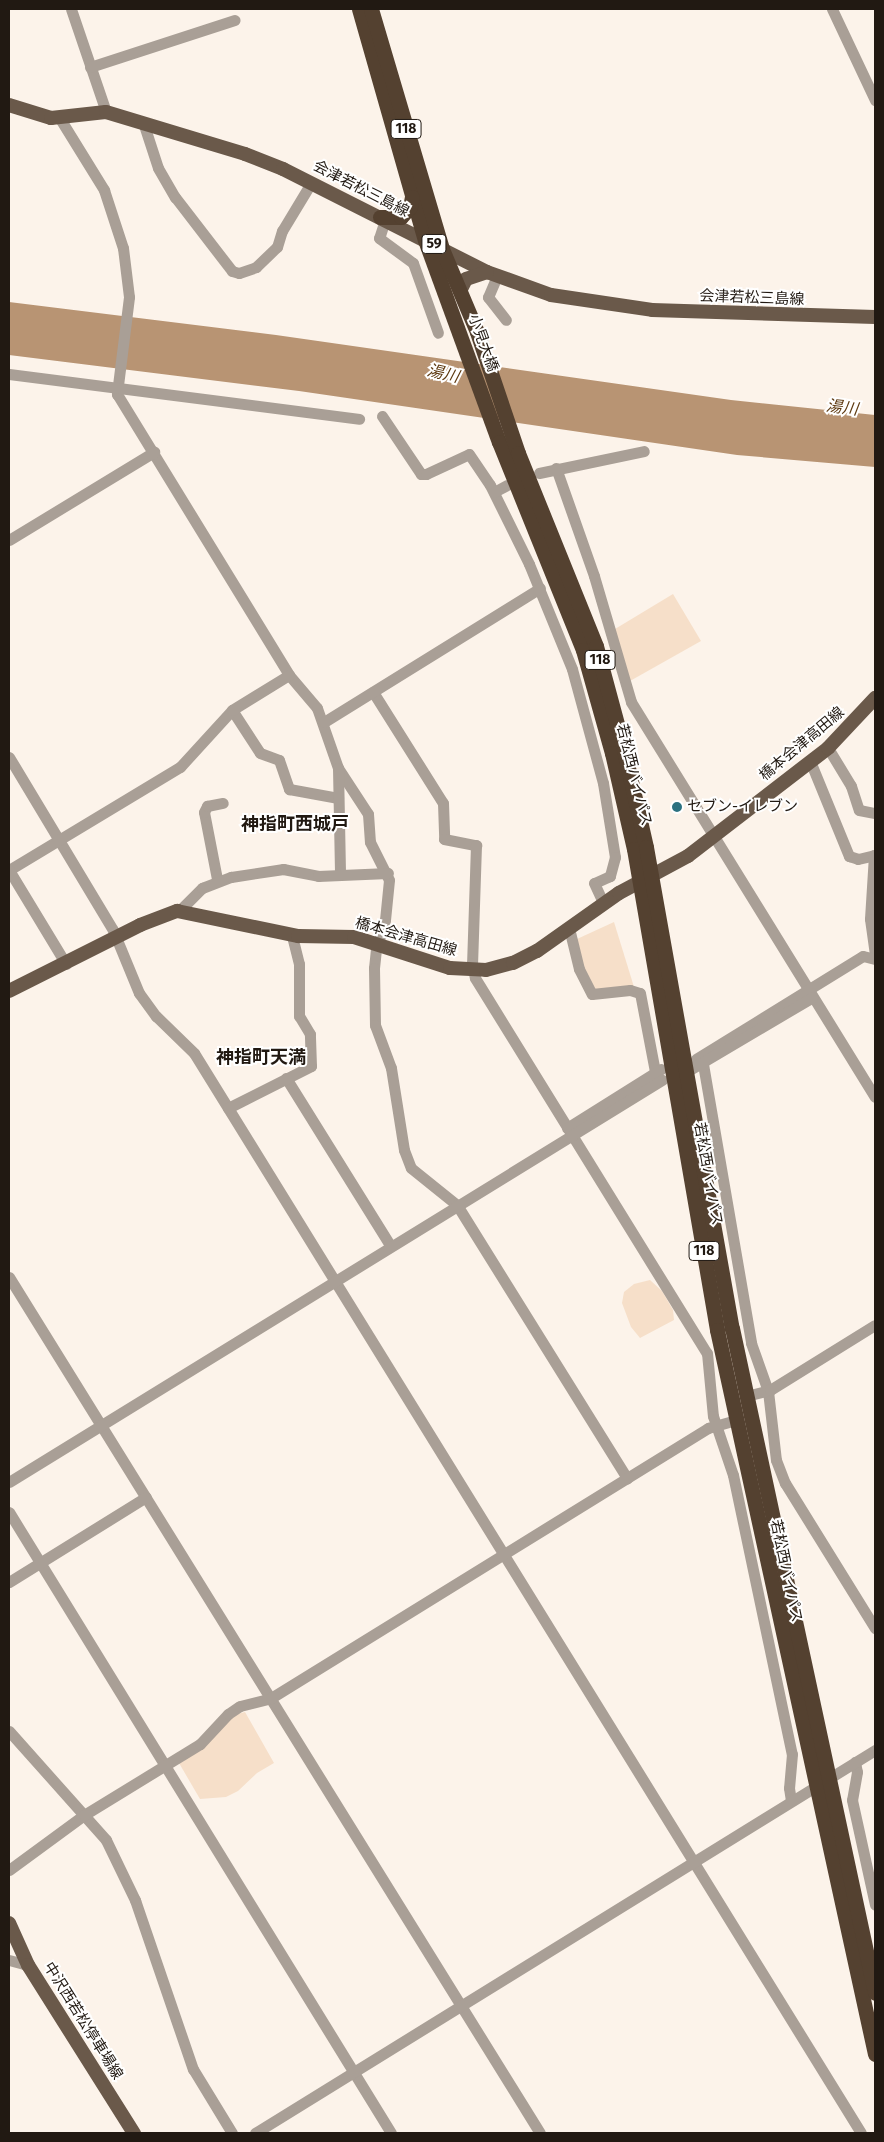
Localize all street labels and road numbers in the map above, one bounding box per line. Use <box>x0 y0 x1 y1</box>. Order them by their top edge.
road number: 118 <box>390 118 422 140</box>
street label: 会津若松三島線 <box>310 157 412 221</box>
road number: 59 <box>420 232 448 255</box>
street label: 会津若松三島線 <box>699 287 805 309</box>
street label: 小見大橋 <box>464 312 502 374</box>
road number: 118 <box>584 648 616 672</box>
street label: 橋本会津高田線 <box>756 703 848 785</box>
street label: 若松西バイパス <box>613 722 655 828</box>
street label: 橋本会津高田線 <box>353 914 459 960</box>
street label: 若松西バイパス <box>690 1121 726 1227</box>
road number: 118 <box>688 1240 720 1262</box>
street label: 若松西バイパス <box>766 1518 806 1624</box>
street label: 中沢西若松停車場線 <box>40 1959 126 2083</box>

